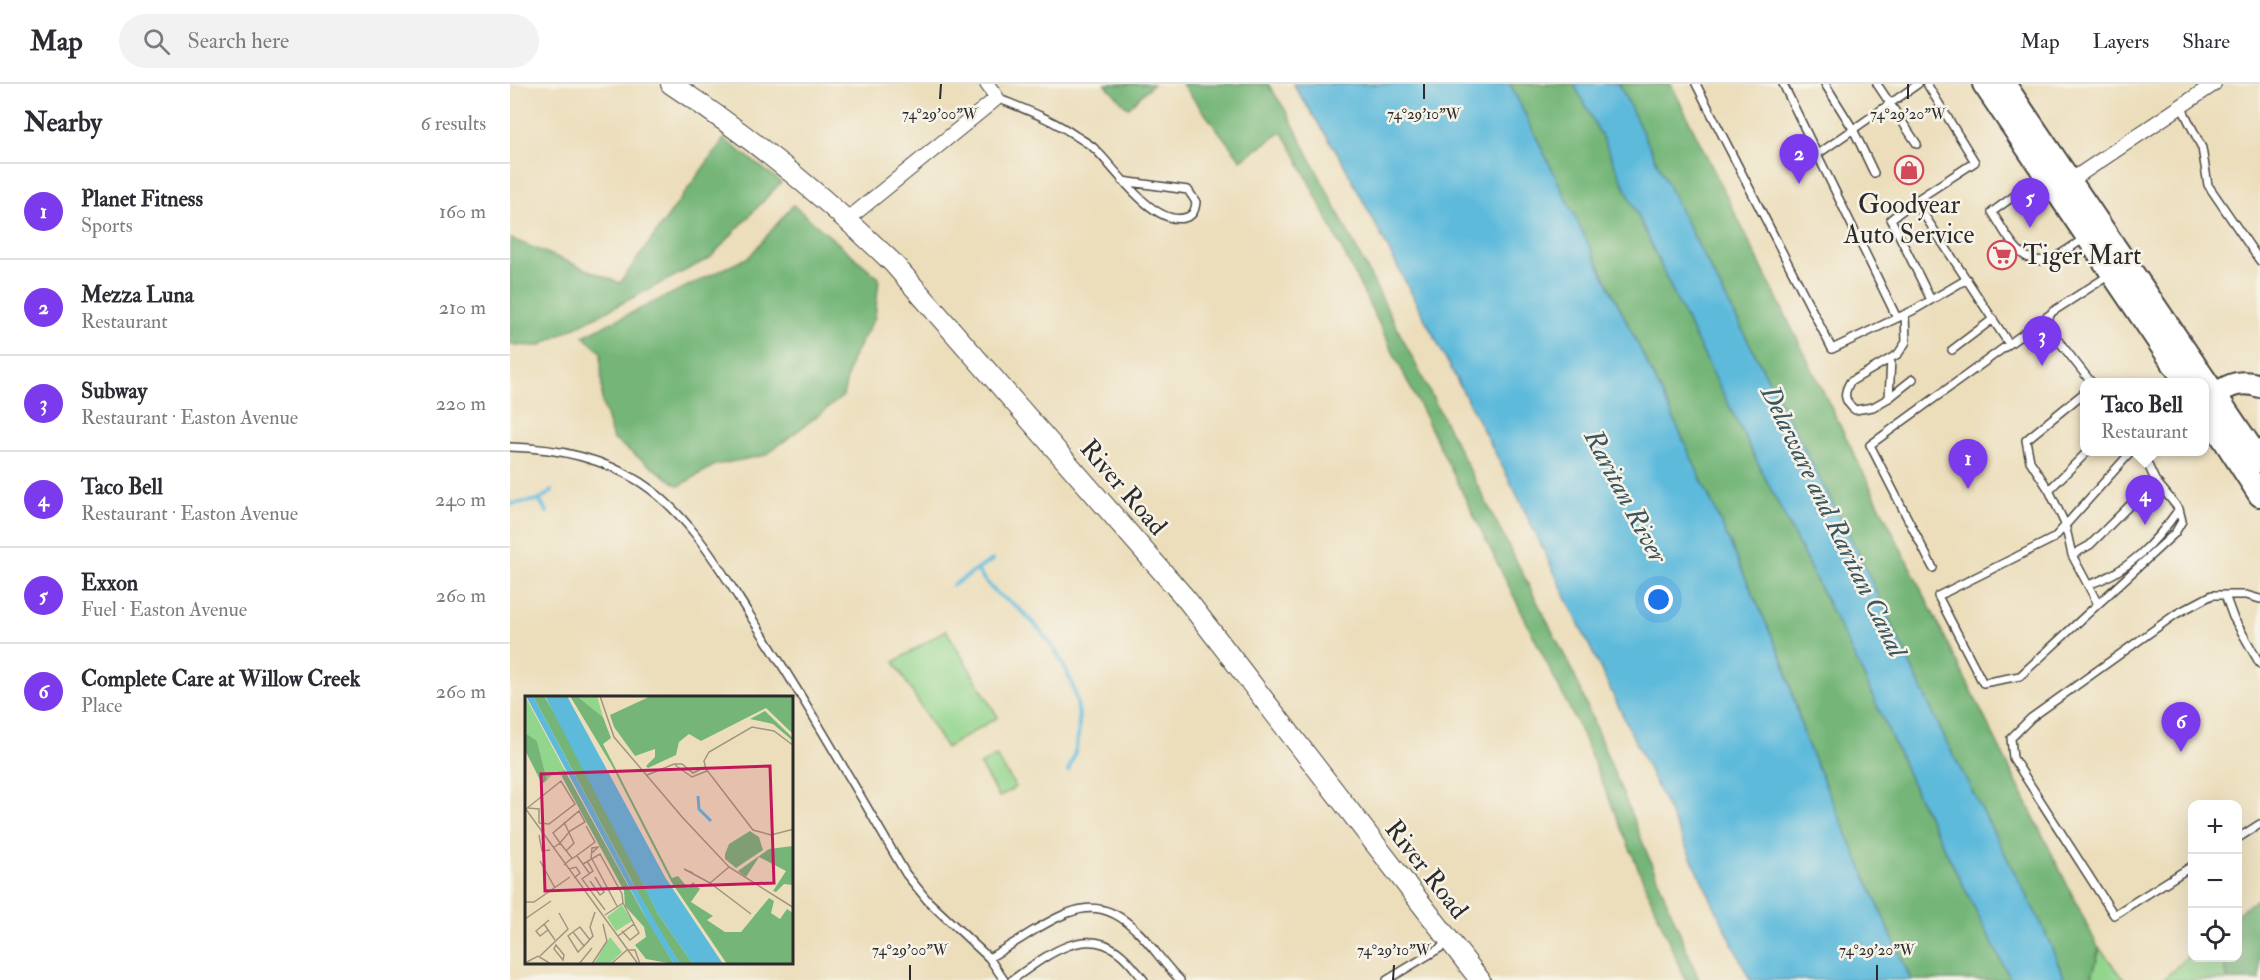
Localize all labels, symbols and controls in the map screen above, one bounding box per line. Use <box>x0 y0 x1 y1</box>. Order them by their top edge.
search box <box>119 14 539 68</box>
text: Map <box>30 24 83 59</box>
icon: search <box>140 25 173 58</box>
text: Search here <box>188 27 289 55</box>
text: Map <box>2020 28 2060 55</box>
text: Layers <box>2093 28 2149 55</box>
text: Share <box>2182 28 2230 55</box>
text: 74°29'00"W <box>902 105 979 124</box>
text: 74°29'10"W <box>1387 105 1462 124</box>
text: 74°29'20"W <box>1870 105 1947 124</box>
text: Nearby <box>24 107 102 139</box>
text: 6 results <box>420 111 486 136</box>
pin: 2 <box>1780 135 1818 184</box>
shop icon: Goodyear Auto Service <box>1893 154 1925 186</box>
pin: 5 <box>2010 178 2050 228</box>
text: Planet Fitness <box>81 185 203 213</box>
place label: Goodyear Auto Service <box>1843 189 1974 251</box>
text: 1 <box>40 199 47 224</box>
text: 160 m <box>439 199 486 224</box>
text: Sports <box>81 213 133 238</box>
supermarket icon: Tiger Mart <box>1986 239 2018 271</box>
place label: Tiger Mart <box>2023 240 2142 272</box>
text: Mezza Luna <box>81 281 194 309</box>
text: 2 <box>38 295 49 320</box>
text: 210 m <box>439 295 486 320</box>
text: Restaurant <box>81 309 168 334</box>
pin: 3 <box>2022 316 2062 366</box>
text: Subway <box>81 377 147 405</box>
popup <box>2080 378 2209 456</box>
water label: Delaware and Raritan Canal <box>1753 379 1915 665</box>
text: 3 <box>40 391 47 416</box>
text: 220 m <box>436 391 486 416</box>
text: Taco Bell <box>2101 391 2183 419</box>
text: Restaurant · Easton Avenue <box>81 405 298 430</box>
text: Restaurant <box>2101 419 2188 444</box>
water label: Raritan River <box>1576 423 1675 570</box>
street label: River Road <box>1073 433 1174 542</box>
pin: 1 <box>1948 440 1988 489</box>
text: Taco Bell <box>81 473 163 501</box>
pin: 4 <box>2126 476 2164 525</box>
text: 4 <box>38 487 49 512</box>
text: 240 m <box>435 487 486 512</box>
text: Restaurant · Easton Avenue <box>81 501 298 526</box>
text: Exxon <box>81 569 138 597</box>
text: 5 <box>39 583 48 608</box>
text: 260 m <box>436 583 486 608</box>
your location <box>1644 585 1673 614</box>
text: Fuel · Easton Avenue <box>81 597 247 622</box>
text: Complete Care at Willow Creek <box>81 665 360 693</box>
text: 6 <box>38 679 49 704</box>
text: 260 m <box>436 679 486 704</box>
text: Place <box>81 693 122 718</box>
inset map <box>525 696 794 965</box>
pin: 6 <box>2162 702 2200 752</box>
map controls <box>2188 800 2242 962</box>
button: + <box>2188 800 2242 854</box>
street label: River Road <box>1378 814 1475 926</box>
button: − <box>2188 854 2242 908</box>
button: locate <box>2188 908 2242 962</box>
text: 74°29'00"W <box>872 941 949 960</box>
text: 74°29'10"W <box>1357 941 1432 960</box>
text: 74°29'20"W <box>1839 941 1916 960</box>

